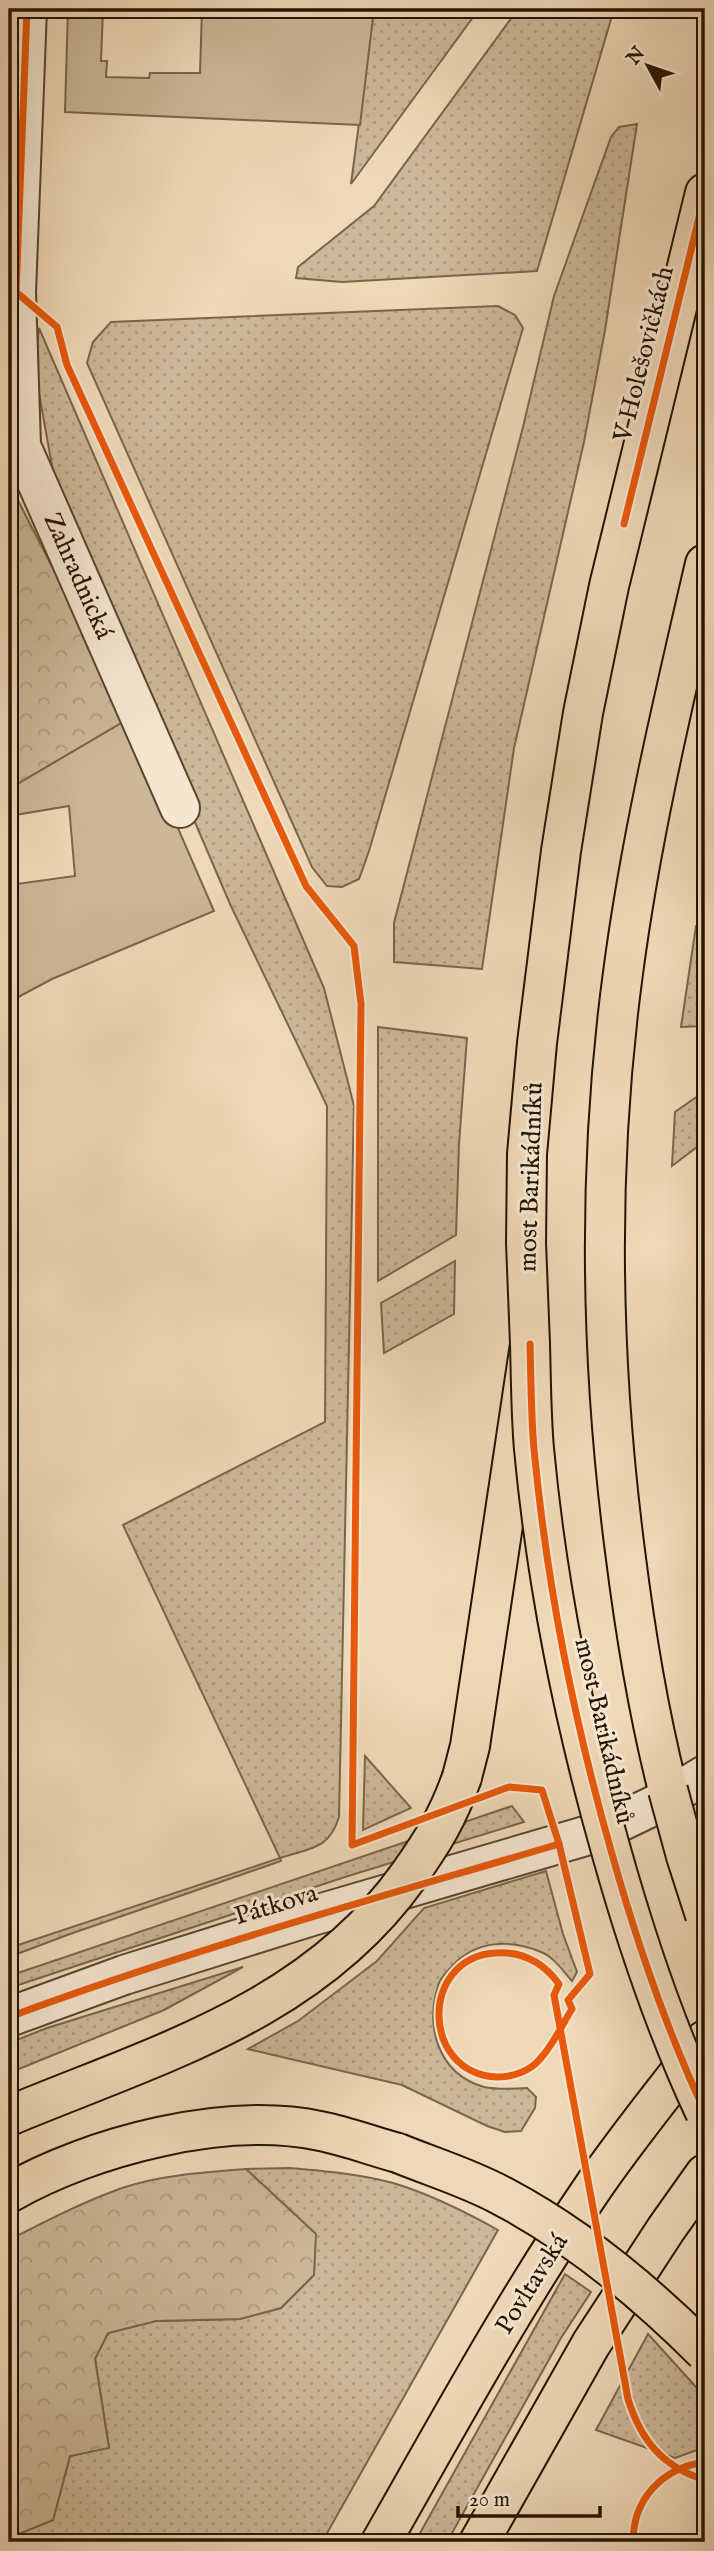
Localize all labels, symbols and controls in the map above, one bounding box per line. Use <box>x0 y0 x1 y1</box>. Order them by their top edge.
north arrow <box>612 32 682 102</box>
text: N <box>621 42 651 71</box>
street label: V Holešovičkách <box>606 263 682 446</box>
street label: Zahradnická <box>35 508 121 645</box>
street label: most Barikádníků <box>511 1082 551 1272</box>
street label: most Barikádníků <box>567 1635 641 1827</box>
street label: Pátkova <box>230 1877 322 1933</box>
street label: Povltavská <box>488 2227 576 2340</box>
scale bar <box>458 2474 600 2518</box>
text: 20 m <box>469 2487 510 2514</box>

